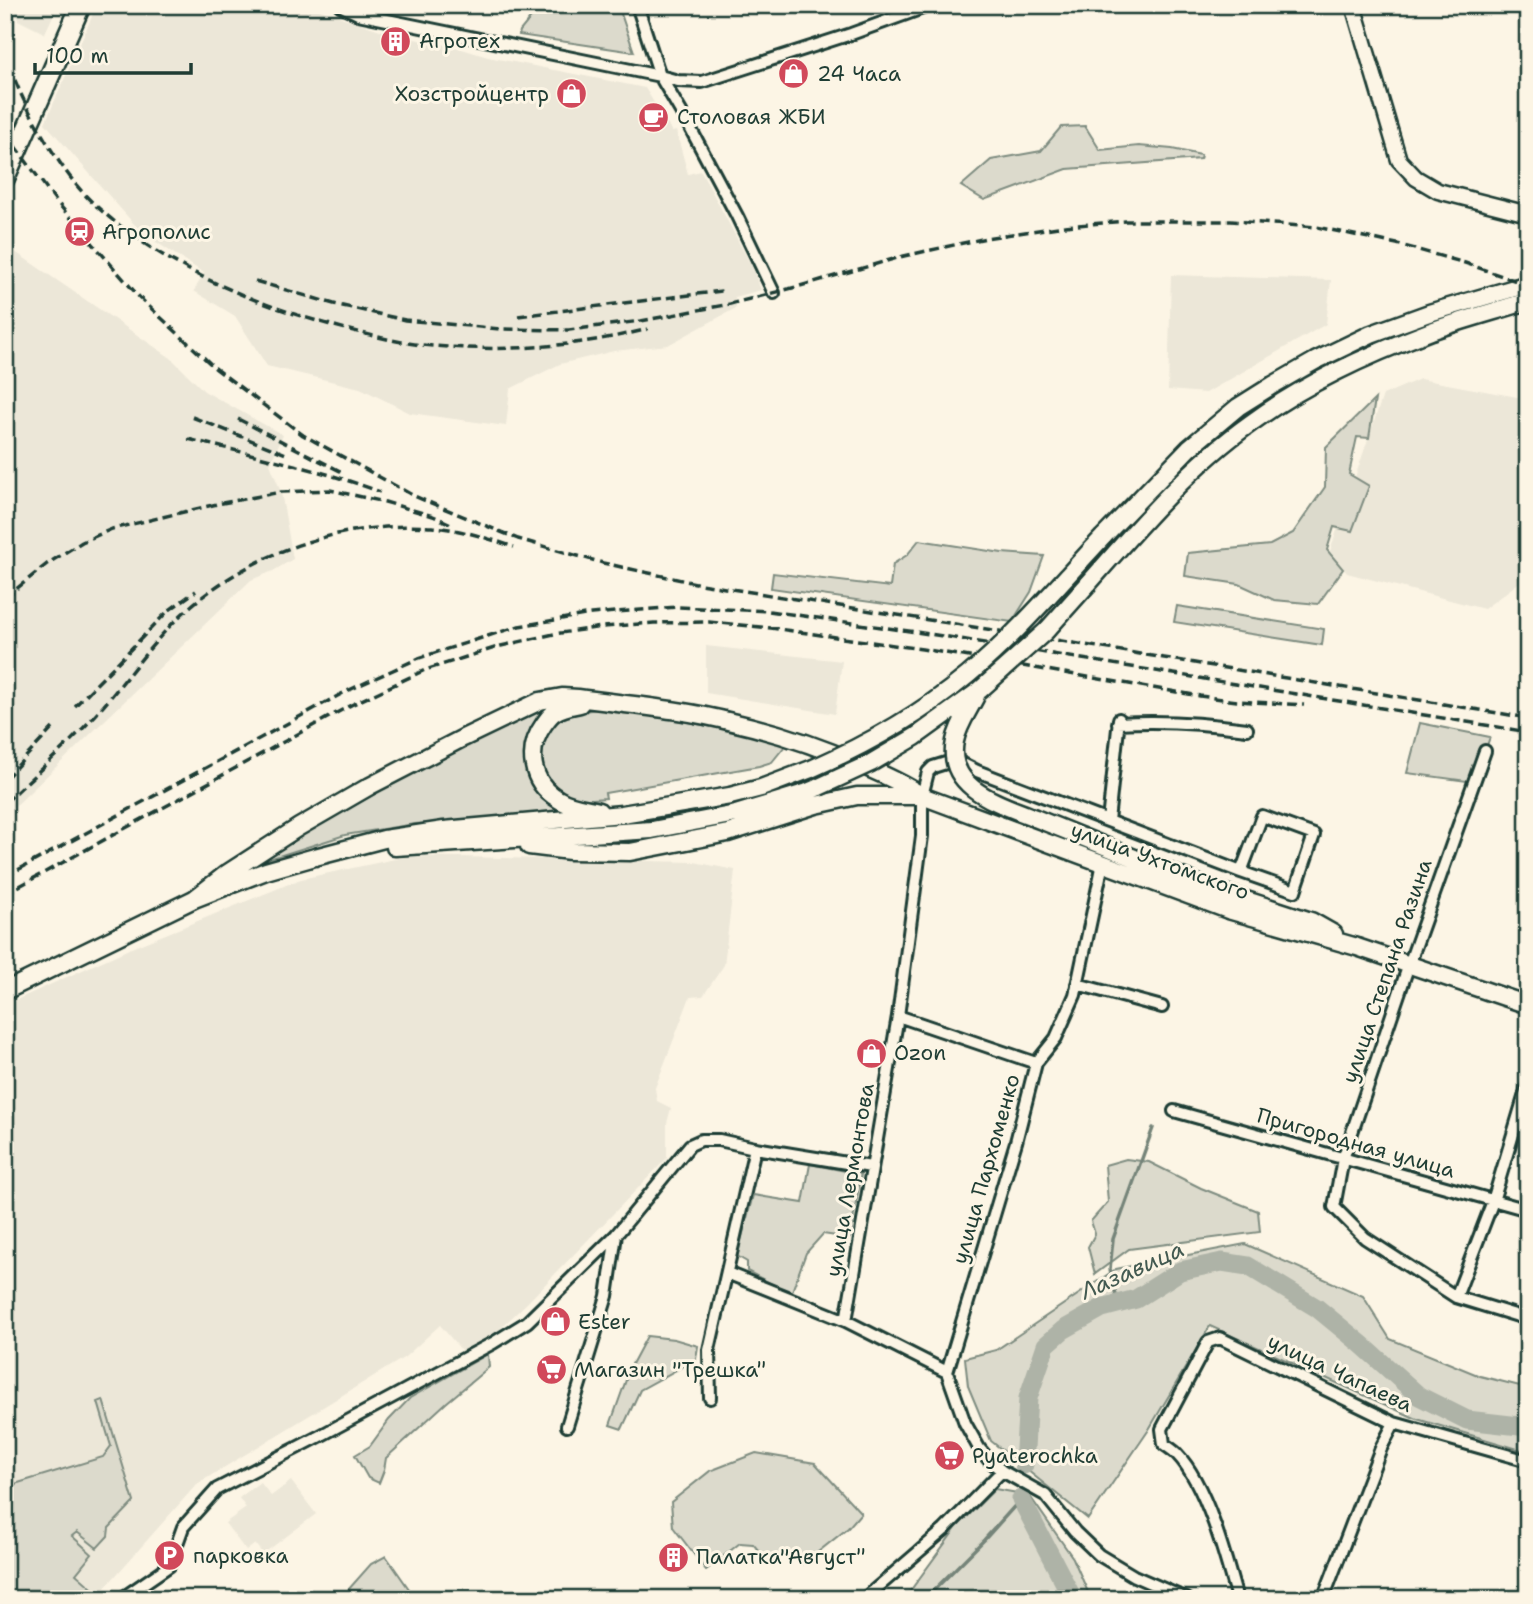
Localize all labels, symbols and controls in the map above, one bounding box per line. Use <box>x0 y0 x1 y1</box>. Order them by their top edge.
building icon: Агротех <box>379 24 413 58</box>
place label: Агротех <box>419 27 500 55</box>
scale bar <box>35 32 191 76</box>
text: 100 m <box>46 42 109 70</box>
shop icon: 24 Часа <box>777 57 811 91</box>
place label: 24 Часа <box>817 60 901 88</box>
shop icon: Хозстройцентр <box>555 77 589 111</box>
place label: Хозстройцентр <box>395 80 549 108</box>
cafe icon: Столовая ЖБИ <box>637 100 671 134</box>
place label: Столовая ЖБИ <box>677 103 826 131</box>
station icon: Агрополис <box>62 215 96 249</box>
place label: Агрополис <box>102 218 211 246</box>
street label: улица Ухтомского <box>1067 816 1253 906</box>
street label: улица Степана Разина <box>1335 855 1439 1087</box>
shop icon: Ozon <box>854 1036 888 1070</box>
place label: Ozon <box>894 1039 946 1067</box>
street label: улица Пархоменко <box>945 1071 1027 1267</box>
street label: улица Лермонтова <box>819 1081 881 1279</box>
street label: Пригородная улица <box>1254 1101 1458 1185</box>
water label: Лазавица <box>1074 1234 1189 1307</box>
shop icon: Ester <box>538 1305 572 1339</box>
place label: Ester <box>578 1308 631 1336</box>
street label: улица Чапаева <box>1263 1327 1417 1419</box>
supermarket icon: Магазин "Трешка" <box>534 1353 568 1387</box>
place label: Магазин "Трешка" <box>574 1356 766 1384</box>
supermarket icon: Pyaterochka <box>932 1439 966 1473</box>
place label: Pyaterochka <box>972 1442 1098 1470</box>
parking icon: парковка <box>153 1539 187 1573</box>
building icon: Палатка"Август" <box>656 1540 690 1574</box>
place label: парковка <box>193 1542 289 1570</box>
place label: Палатка"Август" <box>696 1543 866 1571</box>

